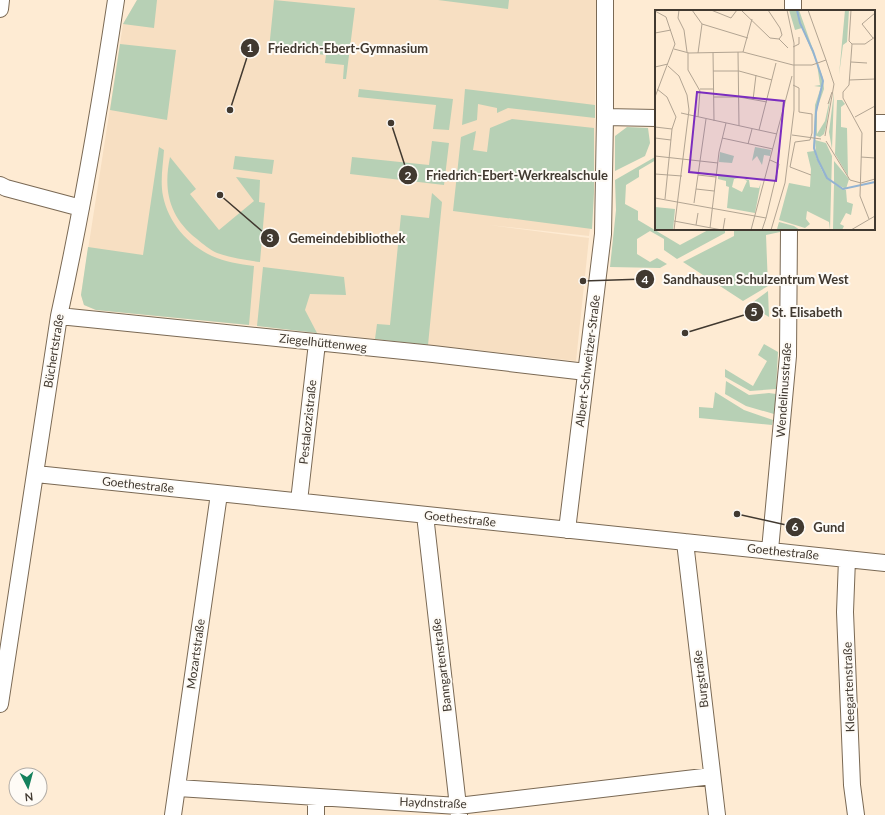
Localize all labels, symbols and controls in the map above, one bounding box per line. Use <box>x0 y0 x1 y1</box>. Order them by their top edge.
inset map <box>655 10 875 230</box>
callout: Friedrich-Ebert-Gymnasium <box>240 36 436 61</box>
text: 1 <box>247 40 254 55</box>
text: Friedrich-Ebert-Gymnasium <box>268 40 428 56</box>
callout: Friedrich-Ebert-Werkrealschule <box>398 163 616 188</box>
text: Friedrich-Ebert-Werkrealschule <box>426 167 608 183</box>
text: 2 <box>405 168 412 183</box>
callout: Gemeindebibliothek <box>260 226 413 251</box>
text: 3 <box>267 230 274 245</box>
text: Gemeindebibliothek <box>288 230 406 246</box>
callout: Sandhausen Schulzentrum West <box>635 267 857 292</box>
text: Sandhausen Schulzentrum West <box>663 271 849 287</box>
text: 4 <box>642 272 649 287</box>
street label: Albert-Schweitzer-Straße <box>572 294 603 428</box>
callout: St. Elisabeth <box>744 300 850 325</box>
text: 5 <box>751 304 758 319</box>
text: St. Elisabeth <box>772 304 842 320</box>
street label: Büchertstraße <box>40 313 67 389</box>
street label: Ziegelhüttenweg <box>278 330 368 355</box>
street label: Wendelinusstraße <box>773 342 794 438</box>
street label: Pestalozzistraße <box>296 379 319 465</box>
street label: Goethestraße <box>101 473 175 496</box>
street label: Goethestraße <box>423 507 497 530</box>
callout: Gund <box>785 515 852 540</box>
text: 6 <box>792 519 799 534</box>
text: Gund <box>813 519 845 535</box>
street label: Goethestraße <box>746 540 820 563</box>
street label: Mozartstraße <box>183 618 208 690</box>
street label: Banngartenstraße <box>428 618 455 713</box>
street label: Kleegartenstraße <box>839 642 858 732</box>
street label: Burgstraße <box>690 649 711 709</box>
north arrow <box>8 767 48 807</box>
text: N <box>24 791 34 804</box>
street label: Haydnstraße <box>399 794 467 811</box>

